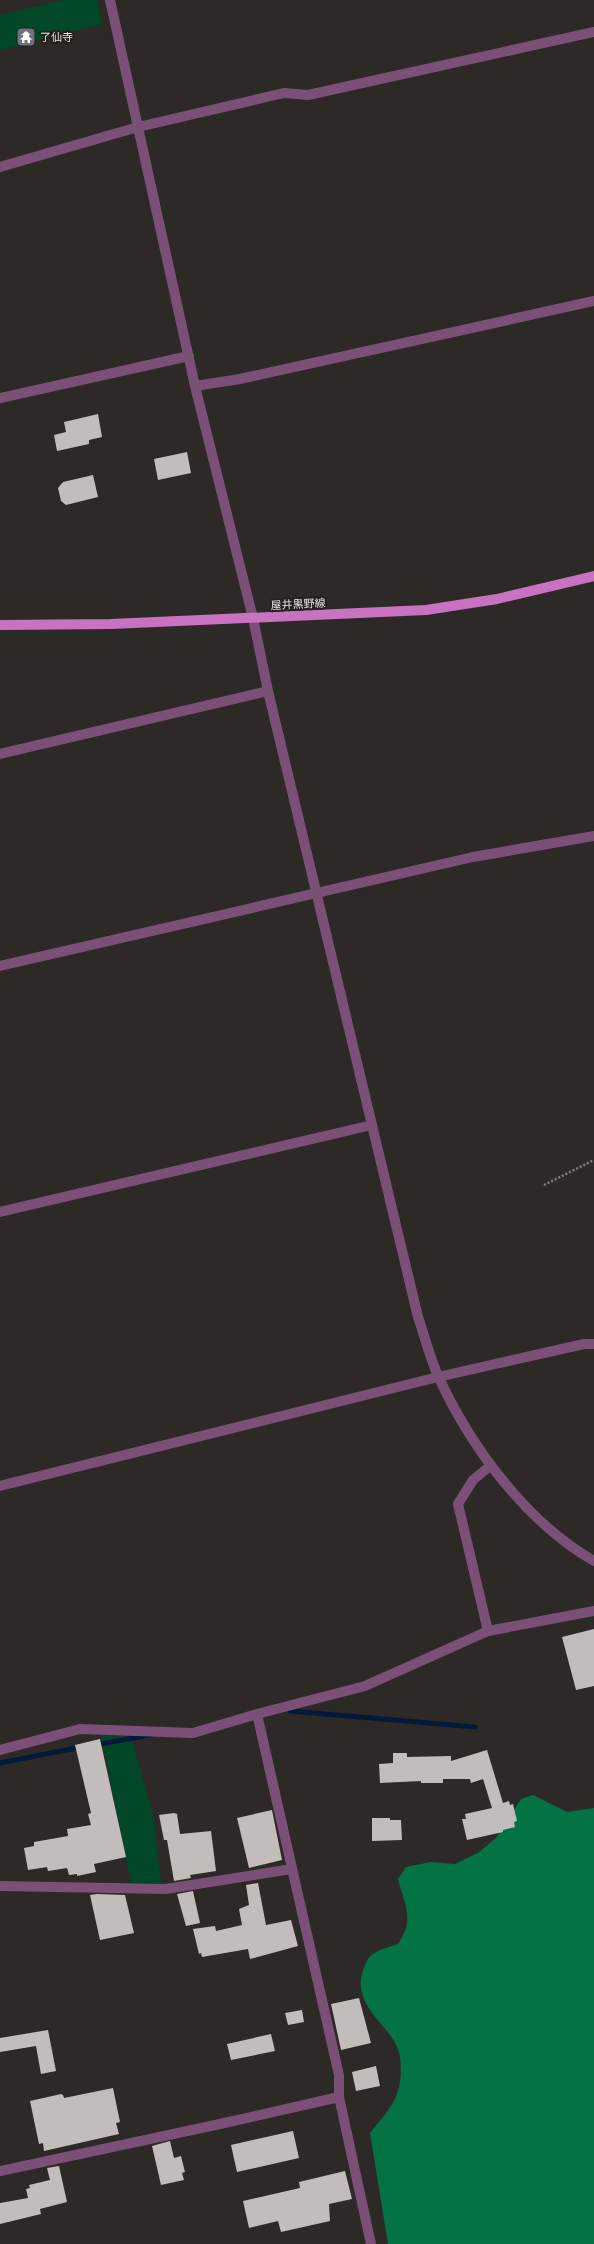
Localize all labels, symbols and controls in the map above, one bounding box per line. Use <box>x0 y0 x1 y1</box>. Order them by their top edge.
temple icon: 了仙寺 <box>15 26 37 48</box>
place label: 了仙寺 <box>40 29 73 45</box>
street label: 屋井黒野線 <box>270 595 326 613</box>

